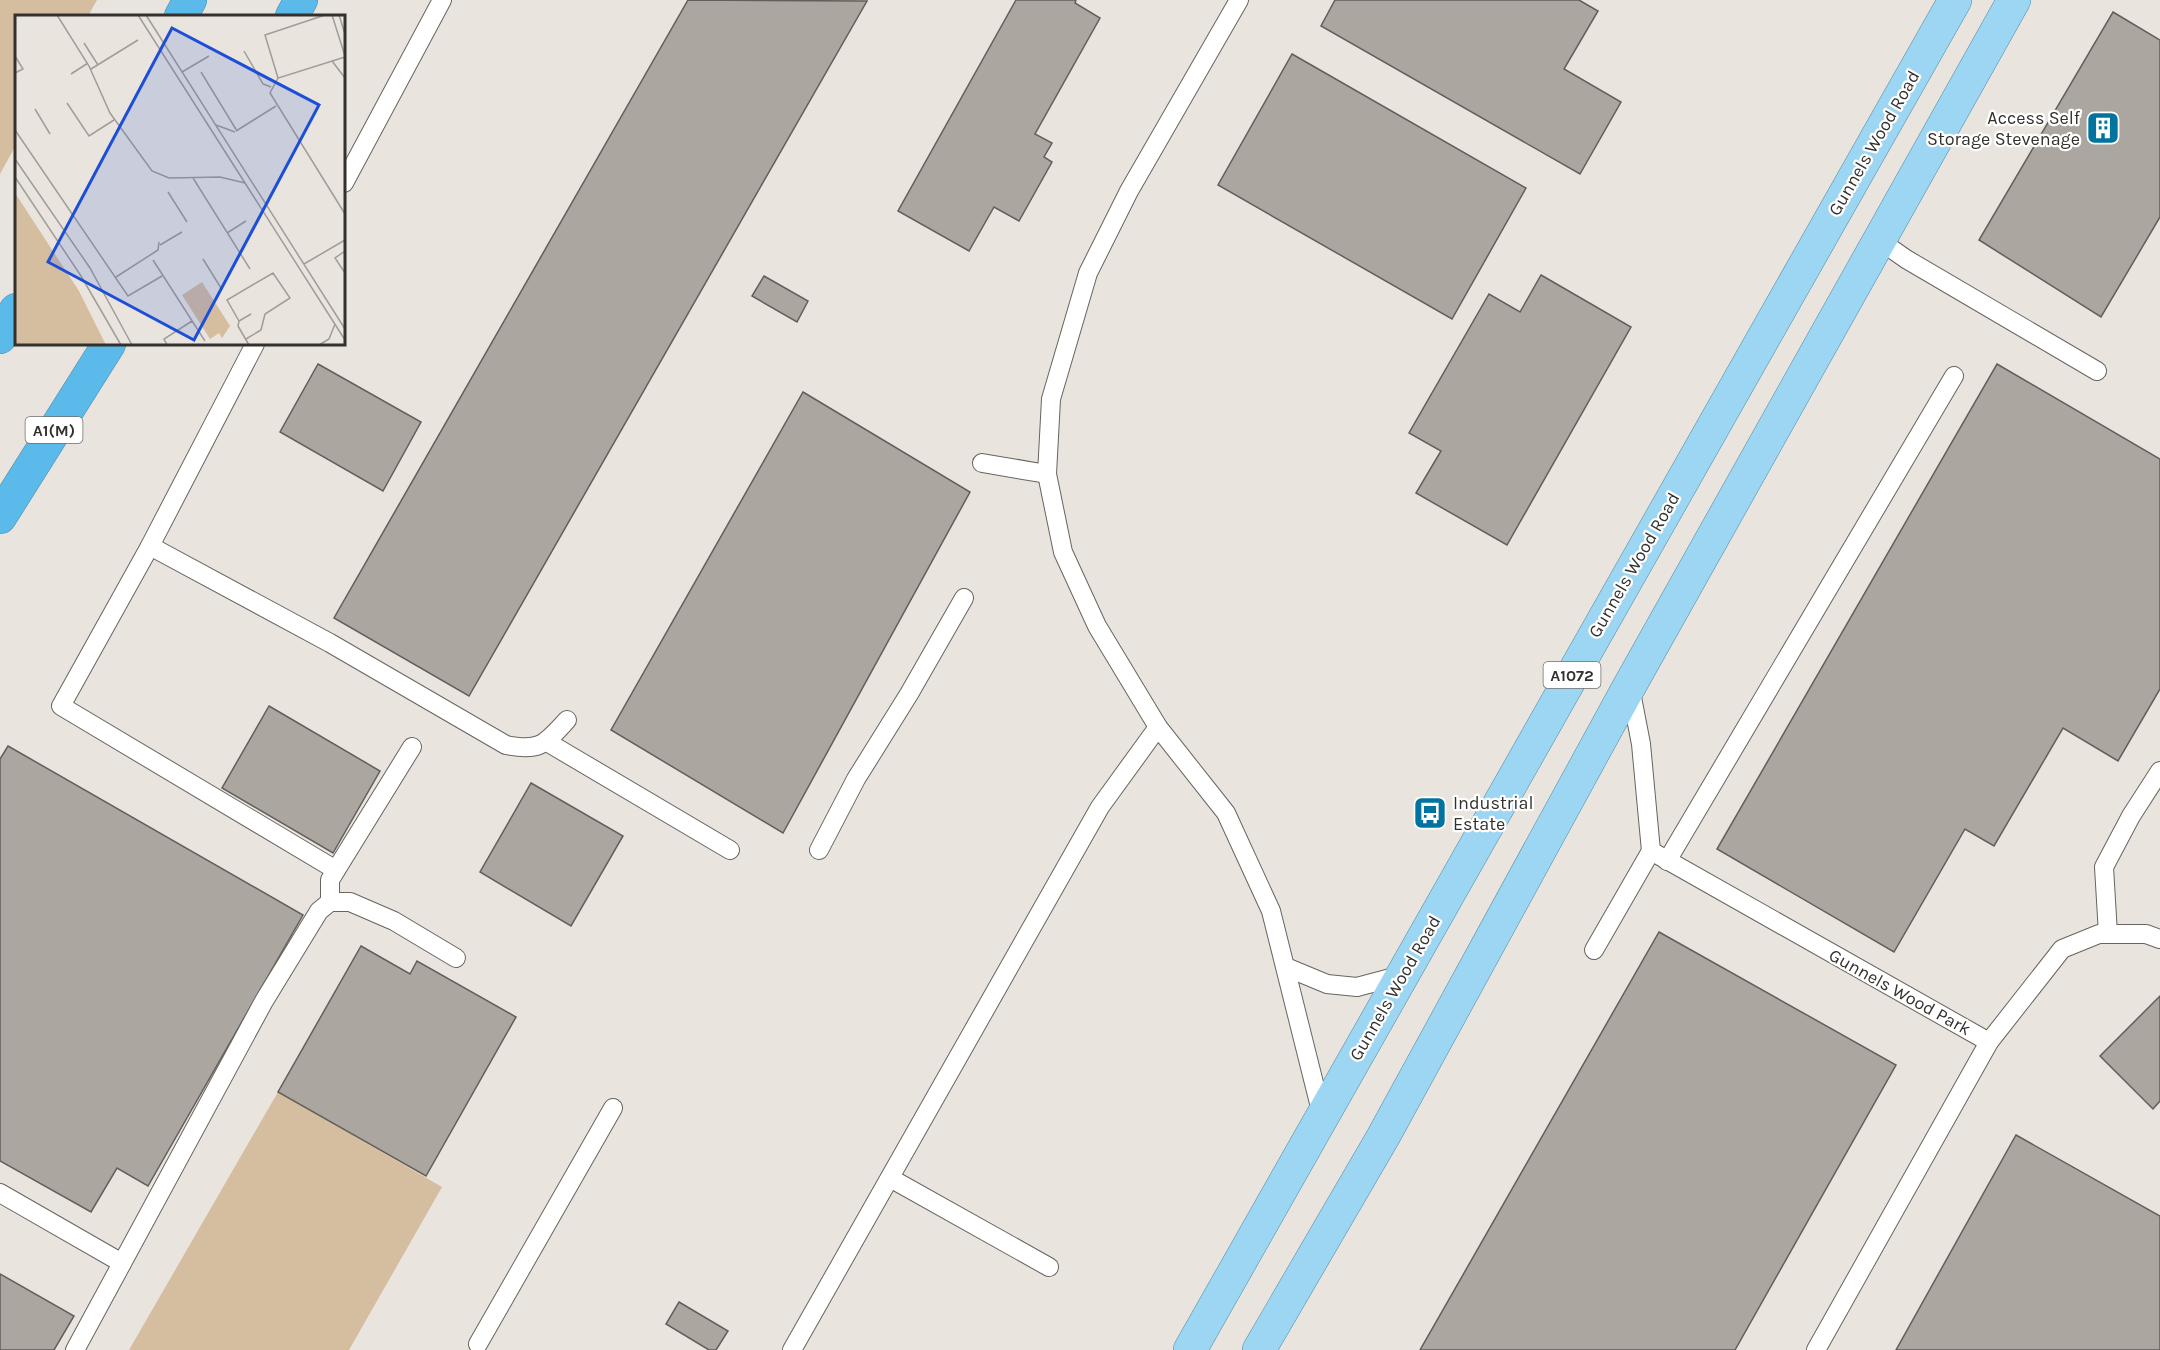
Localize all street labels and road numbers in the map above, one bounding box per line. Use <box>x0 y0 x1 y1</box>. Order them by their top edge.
street label: Gunnels Wood Road <box>1824 67 1924 219</box>
road number: A1(M) <box>26 417 82 443</box>
street label: Gunnels Wood Road <box>1584 489 1684 641</box>
road number: A1072 <box>1544 662 1600 688</box>
street label: Gunnels Wood Road <box>1345 912 1445 1064</box>
street label: Gunnels Wood Park <box>1825 944 1975 1040</box>

